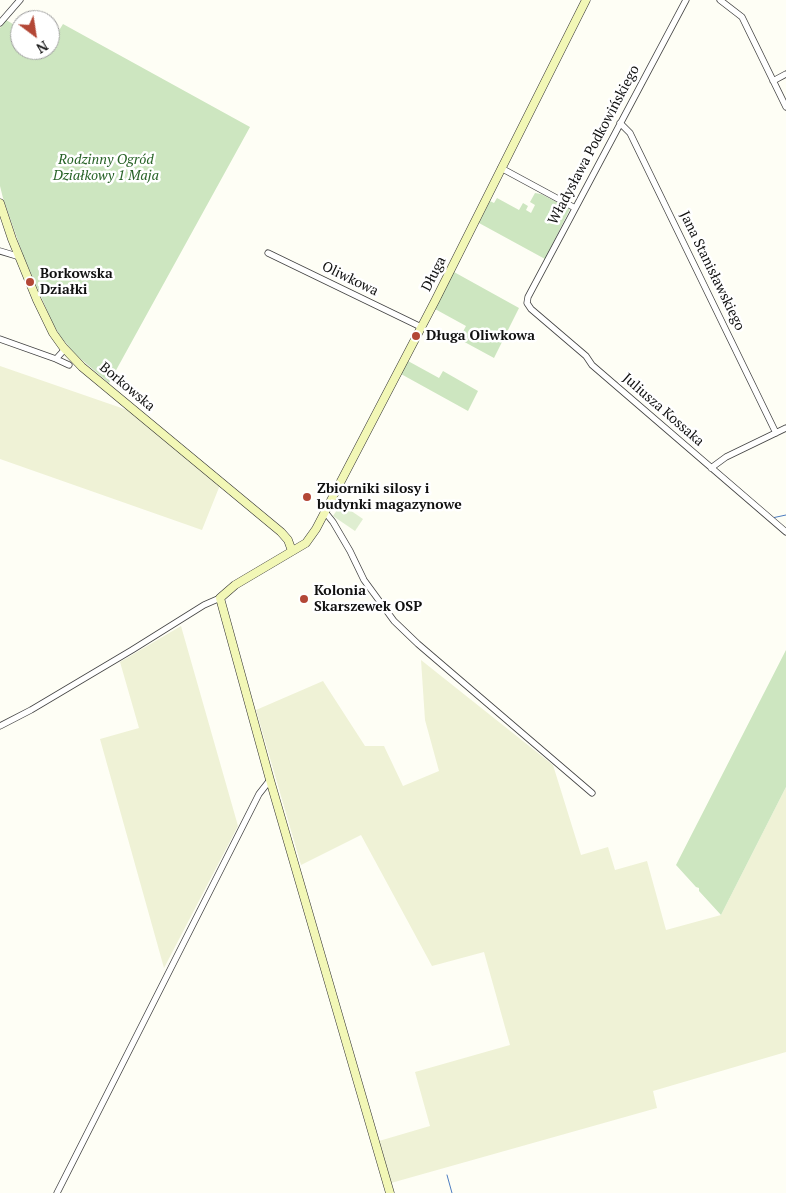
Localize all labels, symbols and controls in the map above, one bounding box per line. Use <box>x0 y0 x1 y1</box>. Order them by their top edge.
north arrow <box>10 10 60 60</box>
text: N <box>33 37 52 58</box>
street label: Władysława Podkowińskiego <box>545 62 643 228</box>
park label: Rodzinny Ogród Działkowy 1 Maja <box>53 152 159 184</box>
street label: Jana Stanisławskiego <box>676 209 748 333</box>
street label: Długa <box>418 254 450 294</box>
street label: Oliwkowa <box>319 258 381 300</box>
place label: Borkowska Działki <box>40 266 113 298</box>
marker: Borkowska Działki <box>24 276 36 288</box>
place label: Długa Oliwkowa <box>426 328 535 344</box>
marker: Długa Oliwkowa <box>410 330 422 342</box>
street label: Borkowska <box>96 359 158 415</box>
street label: Juliusza Kossaka <box>619 370 707 450</box>
place label: Zbiorniki silosy i budynki magazynowe <box>317 481 462 514</box>
marker: Zbiorniki silosy i budynki magazynowe <box>301 491 313 503</box>
place label: Kolonia Skarszewek OSP <box>314 583 422 616</box>
marker: Kolonia Skarszewek OSP <box>298 593 310 605</box>

